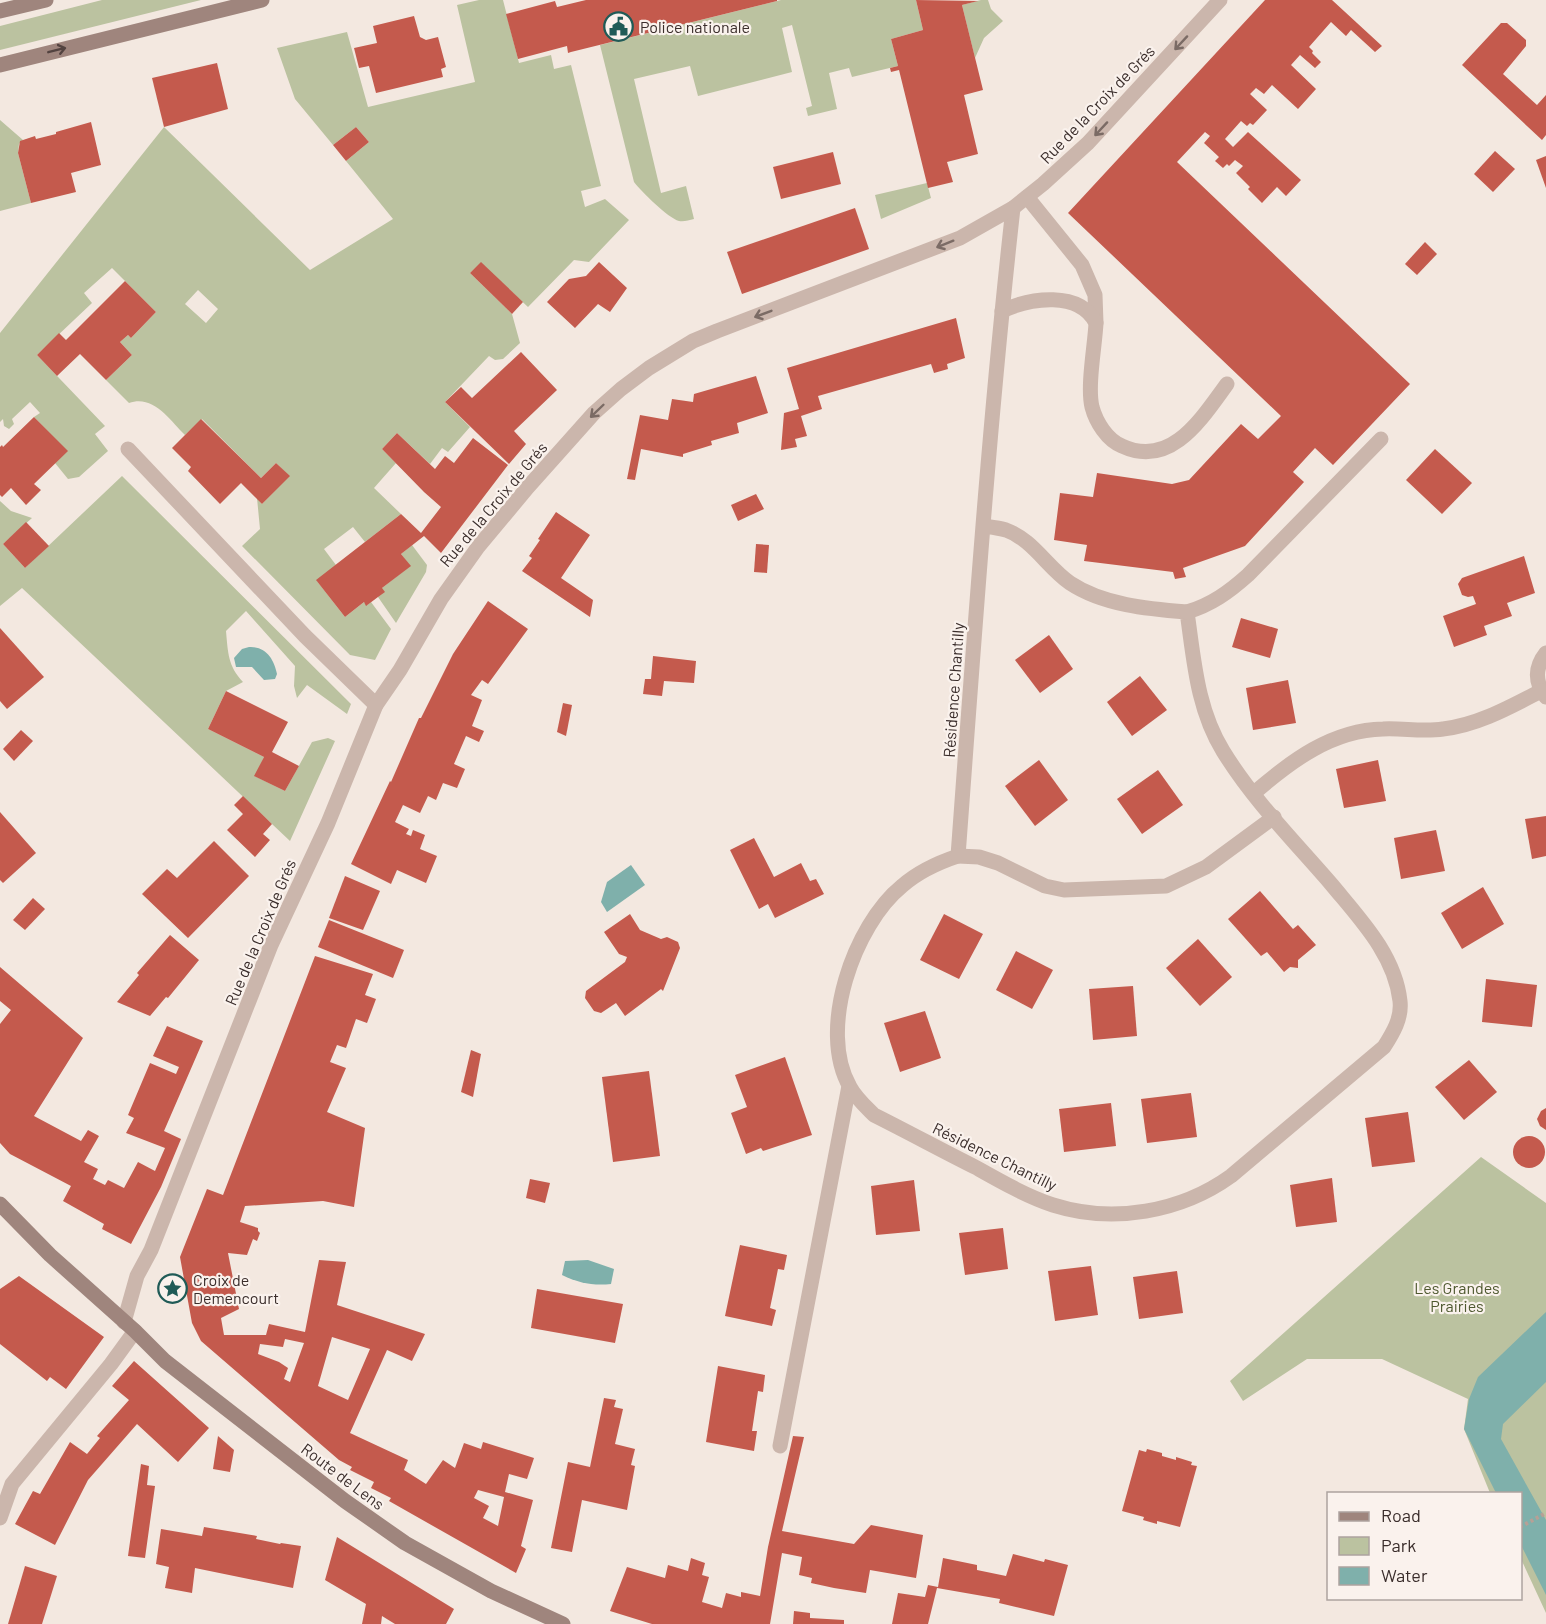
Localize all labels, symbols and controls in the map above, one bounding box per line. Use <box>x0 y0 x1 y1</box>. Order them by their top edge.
public building icon: Police nationale <box>603 10 635 42</box>
place label: Police nationale <box>640 17 750 36</box>
one-way arrow <box>1174 35 1188 50</box>
street label: Rue de la Croix de Grés <box>1036 41 1158 167</box>
one-way arrow <box>47 44 66 56</box>
one-way arrow <box>1093 122 1108 137</box>
one-way arrow <box>937 240 955 251</box>
one-way arrow <box>754 309 773 320</box>
one-way arrow <box>589 404 604 419</box>
street label: Rue de la Croix de Grés <box>435 438 551 570</box>
street label: Résidence Chantilly <box>939 621 967 758</box>
street label: Rue de la Croix de Grés <box>221 856 299 1008</box>
street label: Résidence Chantilly <box>930 1118 1061 1194</box>
place label: Croix de Demencourt <box>193 1270 279 1307</box>
place icon: Croix de Demencourt <box>156 1272 188 1304</box>
park label: Les Grandes Prairies <box>1414 1278 1500 1315</box>
street label: Route de Lens <box>298 1439 388 1513</box>
legend <box>1327 1492 1522 1600</box>
text: Road <box>1381 1504 1421 1526</box>
text: Park <box>1381 1534 1416 1556</box>
text: Water <box>1381 1564 1428 1586</box>

